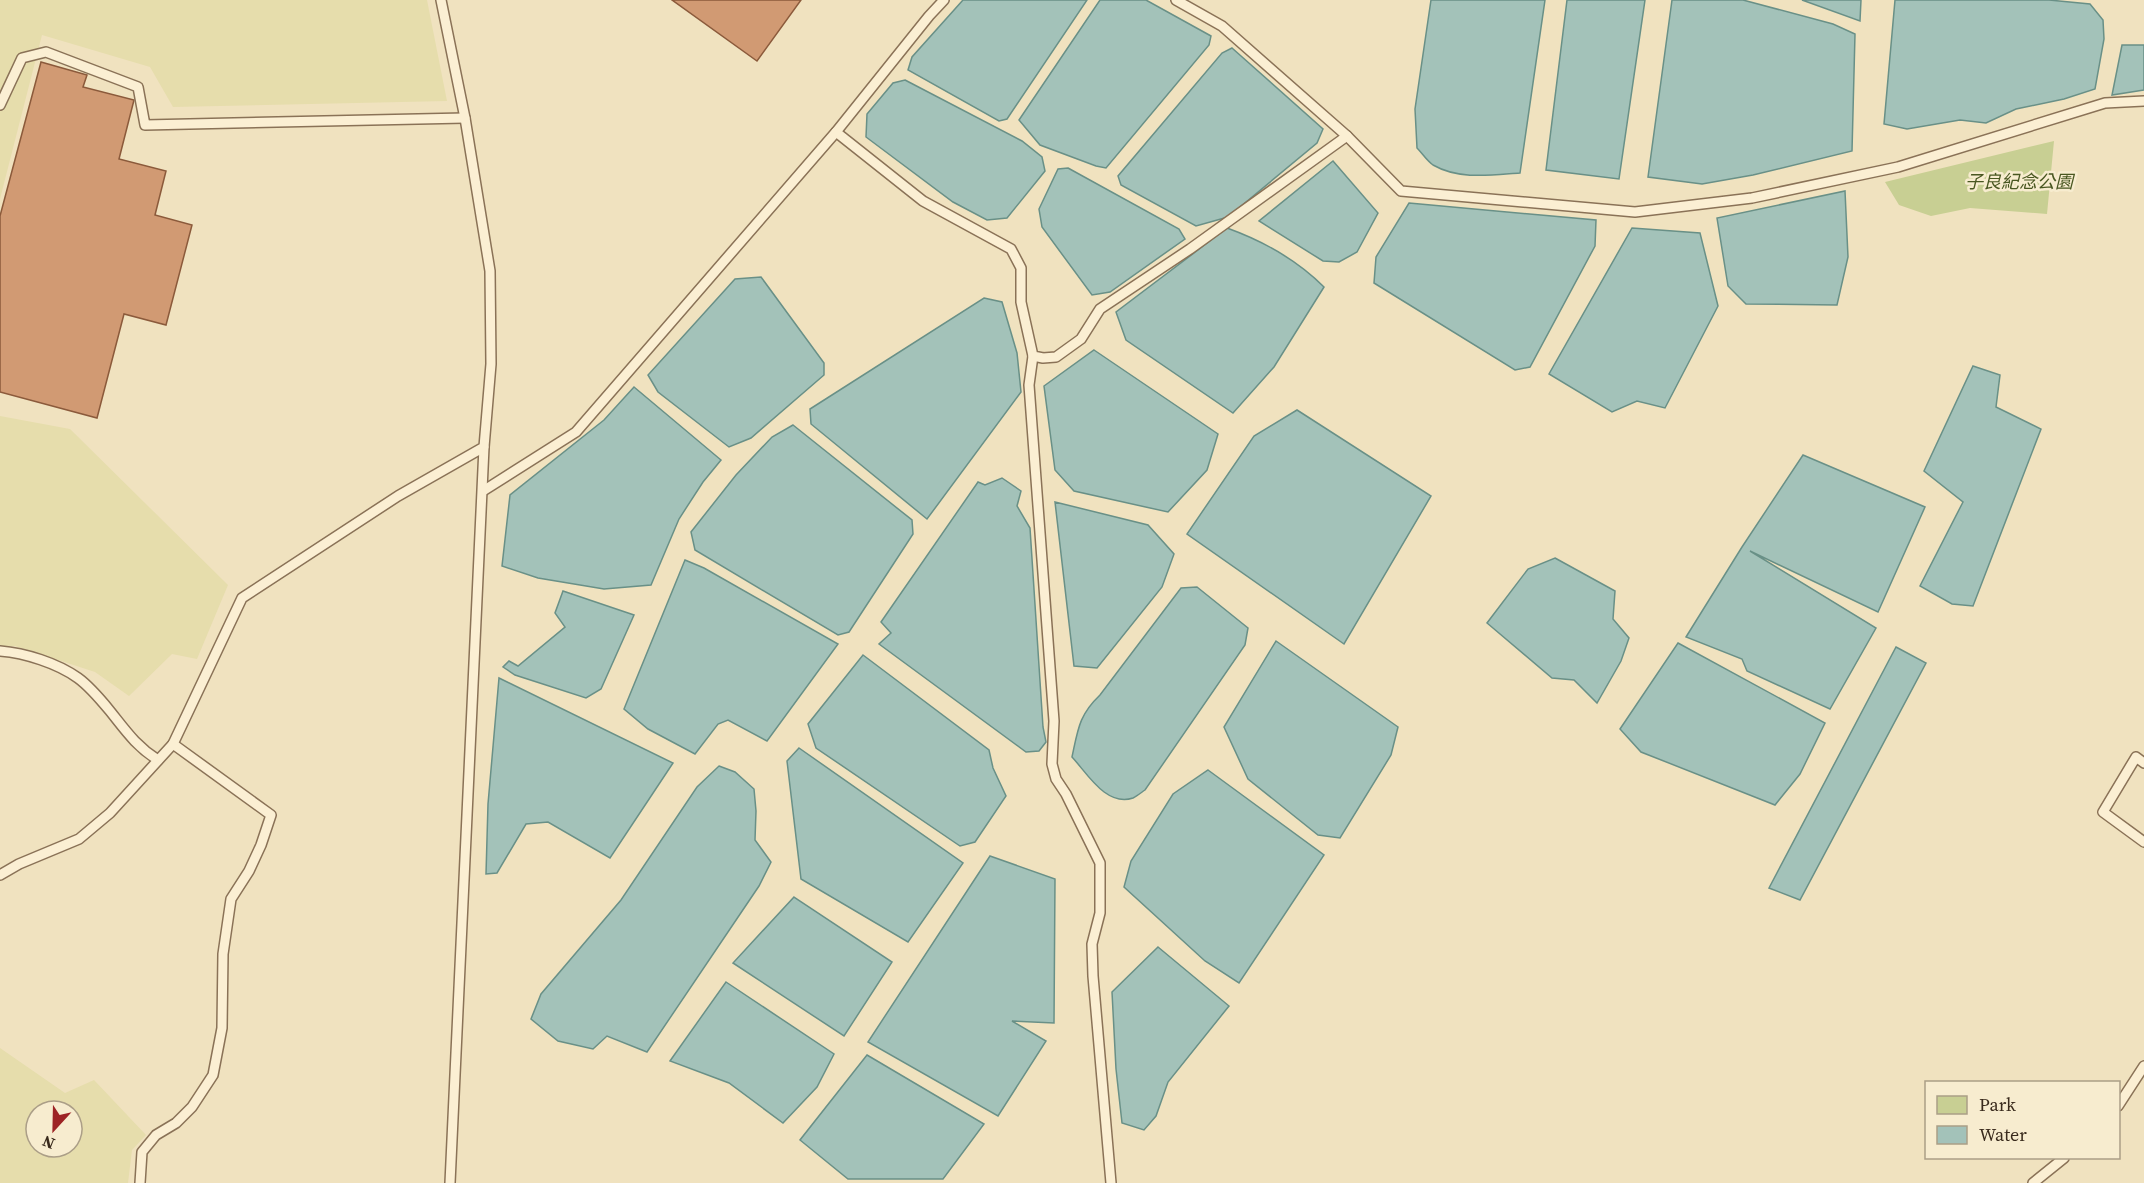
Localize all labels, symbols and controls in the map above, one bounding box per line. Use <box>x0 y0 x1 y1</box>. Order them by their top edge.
park label: 子良紀念公園 <box>1965 169 2076 194</box>
legend <box>1925 1081 2120 1159</box>
text: Park <box>1979 1092 2016 1117</box>
north arrow <box>24 1099 84 1159</box>
text: Water <box>1979 1122 2027 1147</box>
text: N <box>39 1130 58 1155</box>

